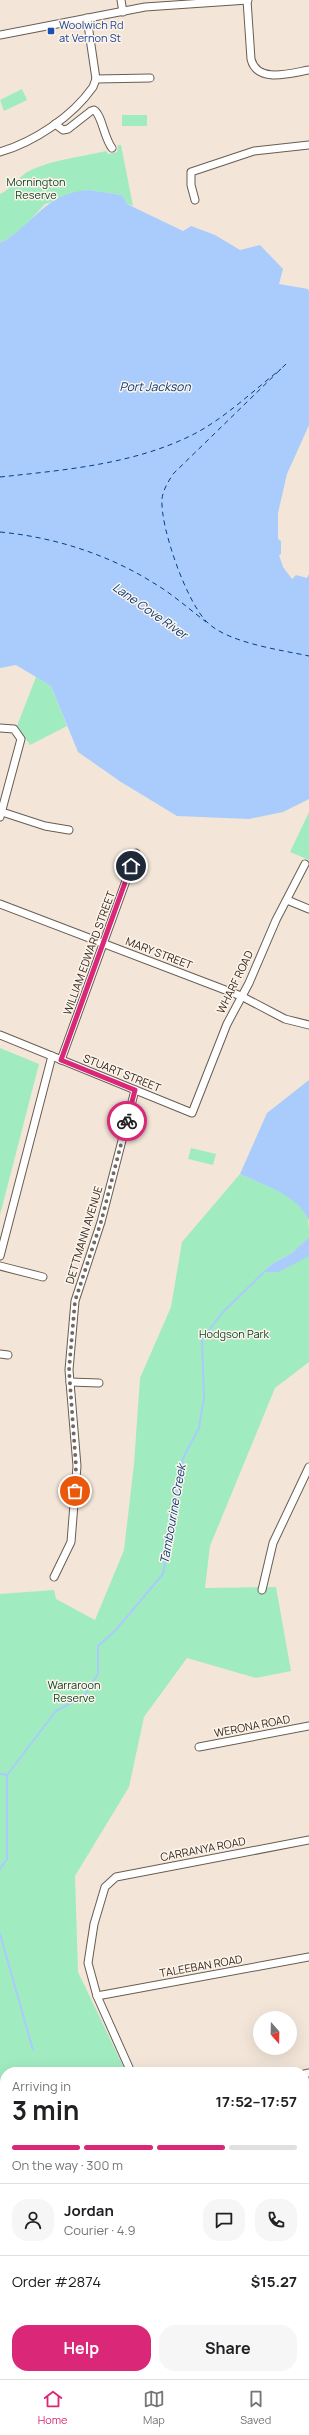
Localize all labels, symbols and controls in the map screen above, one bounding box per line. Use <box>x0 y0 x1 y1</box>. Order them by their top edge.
place label: Woolwich Rd at Vernon St <box>59 17 124 45</box>
marker: Woolwich Rd at Vernon St <box>46 26 56 36</box>
park label: Mornington Reserve <box>6 174 66 202</box>
water label: Port Jackson <box>119 378 191 395</box>
water label: Lane Cove River <box>110 579 192 644</box>
pin <box>114 849 148 883</box>
icon: home <box>120 855 142 877</box>
street label: WILLIAM EDWARD STREET <box>59 888 118 1017</box>
street label: MARY STREET <box>124 933 195 972</box>
street label: WHARF ROAD <box>213 948 256 1016</box>
street label: STUART STREET <box>81 1050 164 1095</box>
courier <box>107 1101 147 1141</box>
icon: bike <box>116 1110 138 1132</box>
street label: DETTMANN AVENUE <box>62 1184 106 1286</box>
park label: Hodgson Park <box>199 1326 270 1341</box>
water label: Tambourine Creek <box>155 1461 190 1565</box>
pin <box>58 1474 92 1508</box>
icon: bag <box>64 1480 86 1502</box>
park label: Warraroon Reserve <box>47 1677 101 1705</box>
street label: WERONA ROAD <box>213 1711 291 1740</box>
street label: CARRANYA ROAD <box>159 1833 247 1864</box>
street label: TALEEBAN ROAD <box>158 1951 244 1980</box>
north arrow <box>253 2011 297 2055</box>
map controls <box>253 2011 297 2055</box>
text: Arriving in <box>12 2077 71 2095</box>
text: 17:52–17:57 <box>215 2091 297 2112</box>
text: 3 min <box>12 2092 79 2128</box>
text: On the way · 300 m <box>12 2156 123 2174</box>
button: person <box>12 2199 54 2241</box>
button: chat <box>203 2199 245 2241</box>
button: phone <box>255 2199 297 2241</box>
text: Jordan <box>64 2200 114 2221</box>
text: Courier · 4.9 <box>64 2221 136 2239</box>
text: Order #2874 <box>12 2271 101 2292</box>
text: $15.27 <box>251 2271 297 2292</box>
button: Help <box>12 2325 151 2371</box>
button: Share <box>159 2325 297 2371</box>
tab: Home <box>38 2388 67 2427</box>
tab: Map <box>143 2388 165 2427</box>
tab: Saved <box>240 2388 271 2427</box>

